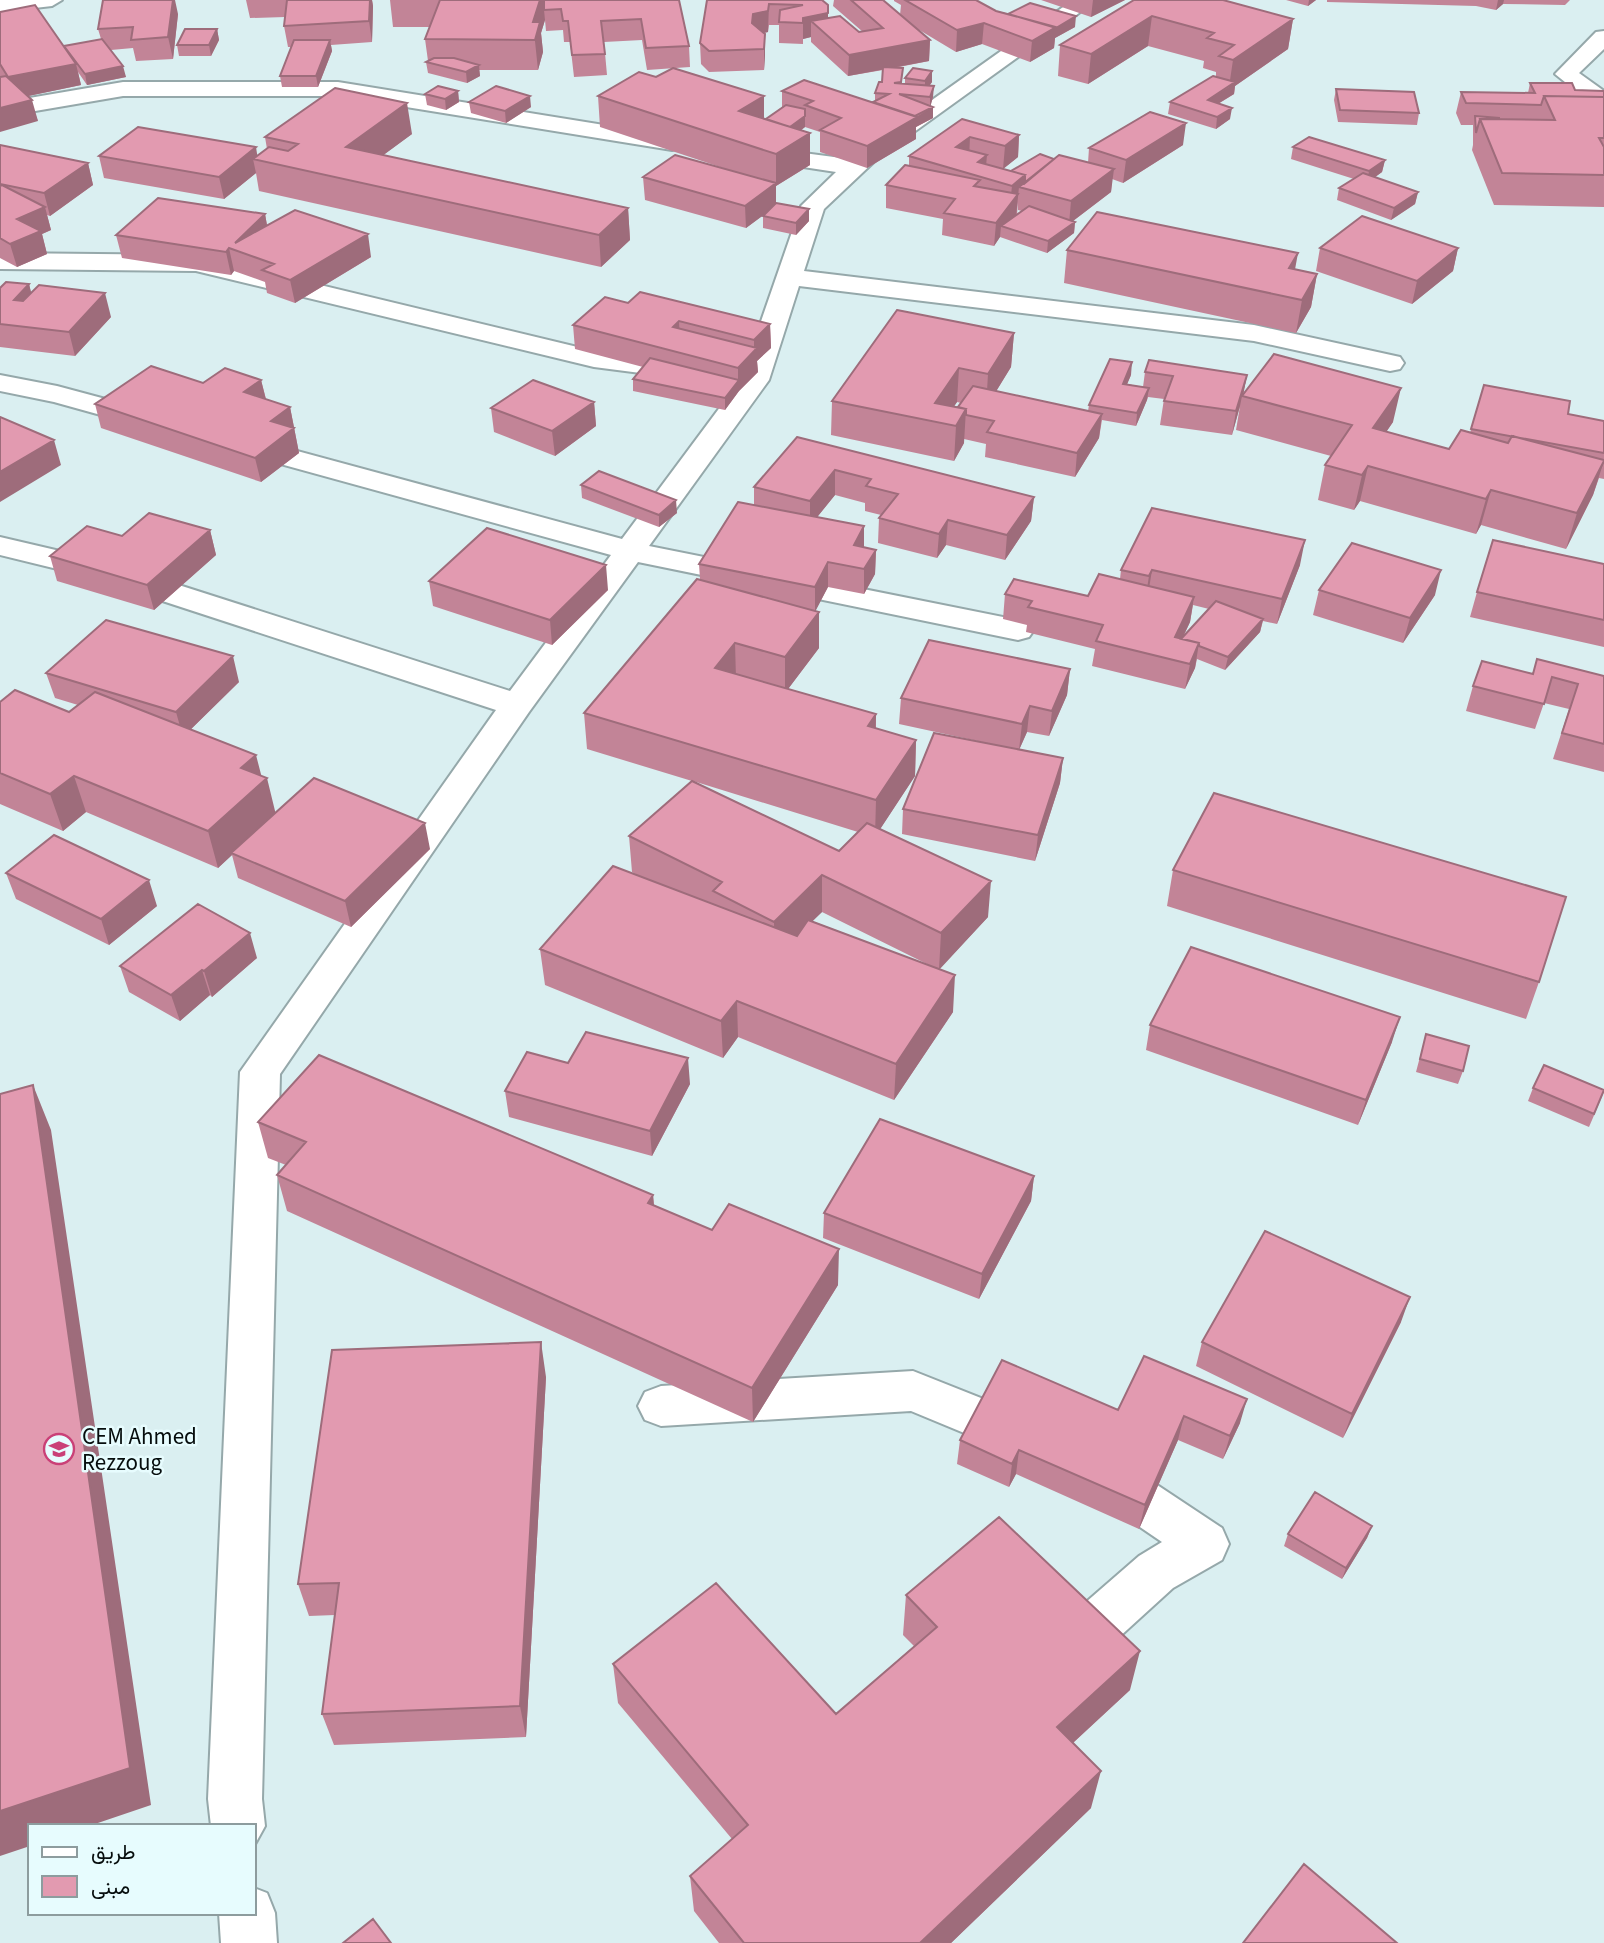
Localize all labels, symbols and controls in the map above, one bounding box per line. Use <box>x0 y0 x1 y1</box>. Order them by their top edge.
place label: CEM Ahmed Rezzoug <box>82 1420 197 1479</box>
school or university icon: CEM Ahmed Rezzoug <box>42 1432 76 1466</box>
legend <box>28 1824 256 1915</box>
text: طريق <box>91 1837 136 1867</box>
text: مبنى <box>91 1872 130 1902</box>

